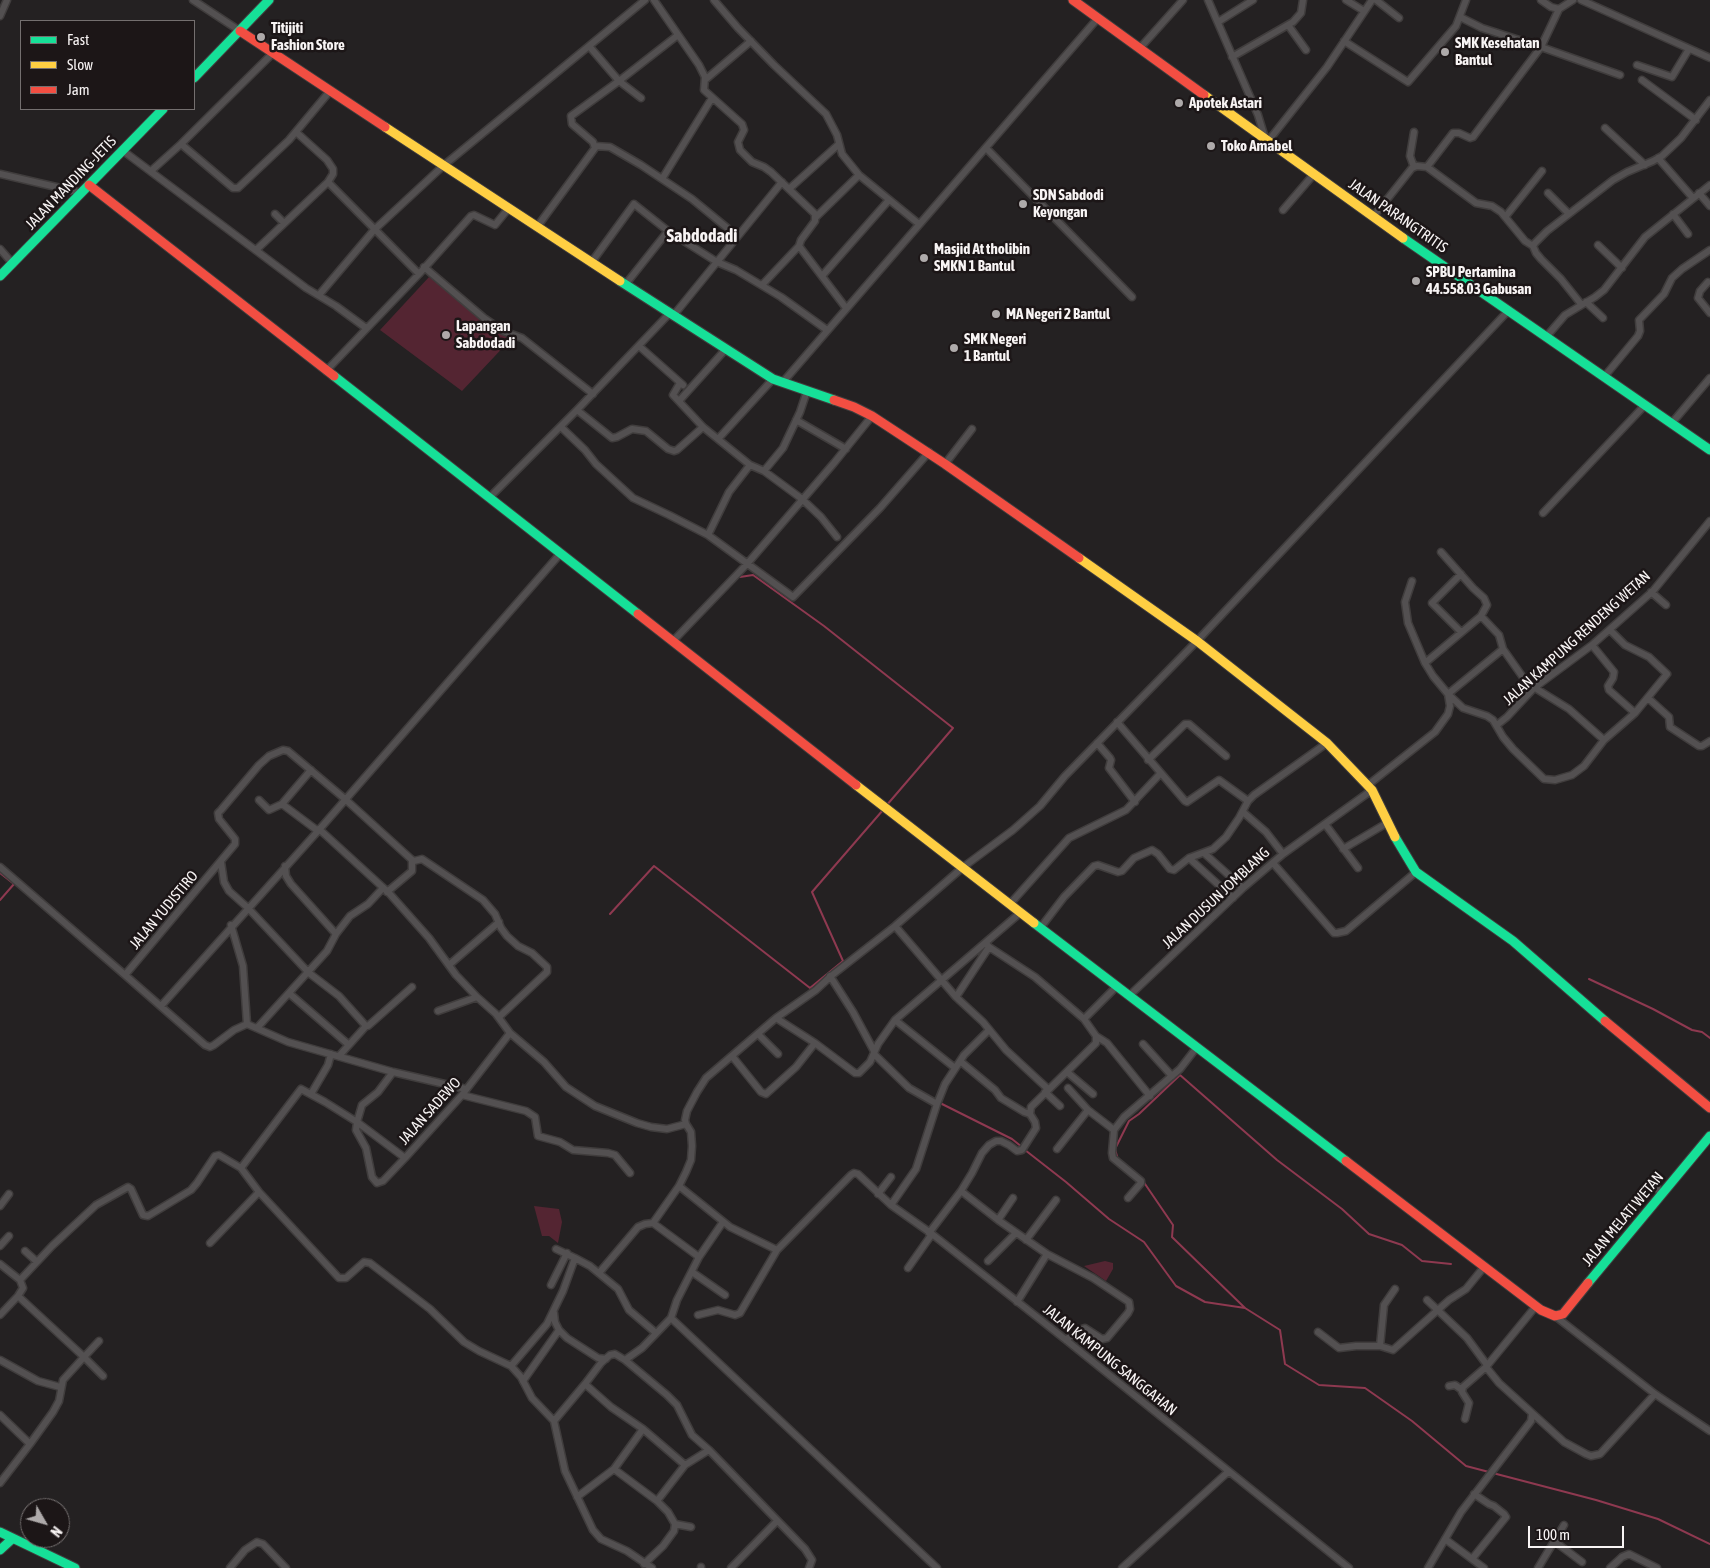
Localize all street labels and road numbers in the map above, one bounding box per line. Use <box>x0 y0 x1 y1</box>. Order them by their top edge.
street label: JALAN MANDING-JETIS <box>22 132 120 234</box>
street label: JALAN PARANGTRITIS <box>1345 175 1451 257</box>
street label: JALAN KAMPUNG RENDENG WETAN <box>1500 567 1654 709</box>
street label: JALAN DUSUN JOMBLANG <box>1159 844 1273 952</box>
street label: JALAN YUDISTIRO <box>126 867 202 953</box>
street label: JALAN SADEWO <box>395 1074 465 1148</box>
street label: JALAN MELATI WETAN <box>1578 1168 1668 1270</box>
street label: JALAN KAMPUNG SANGGAHAN <box>1040 1301 1180 1419</box>

